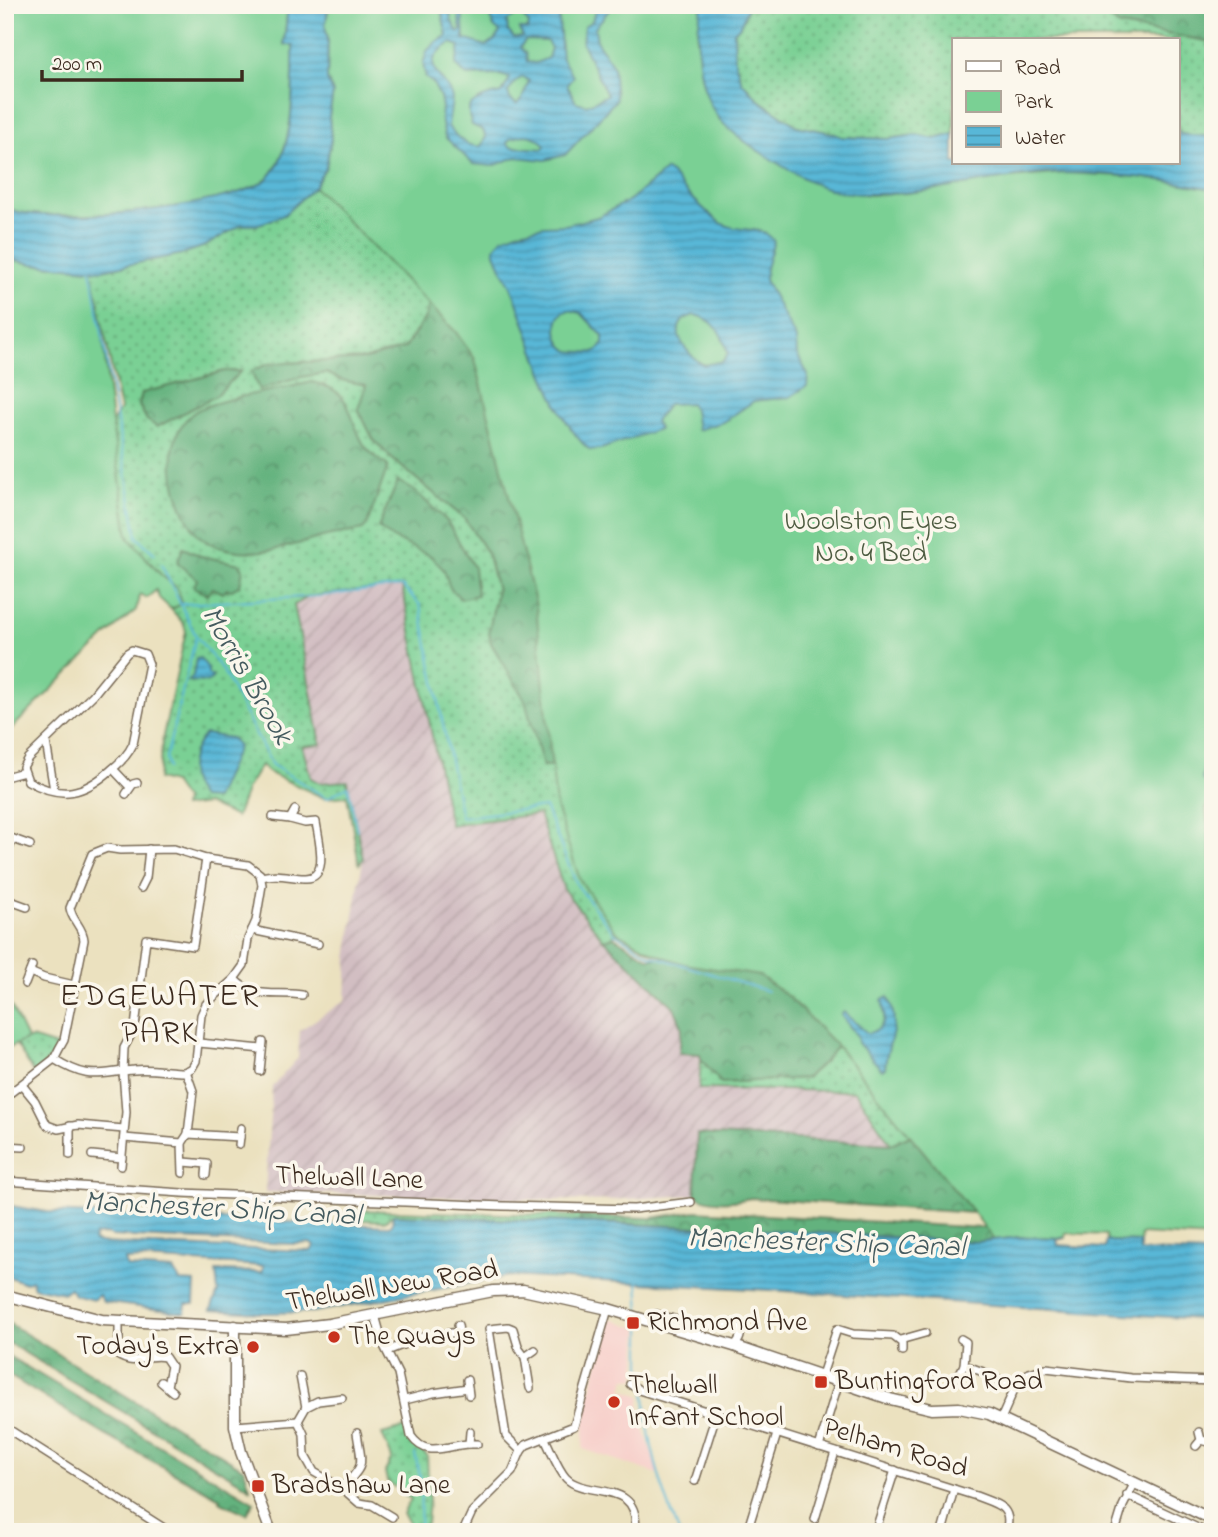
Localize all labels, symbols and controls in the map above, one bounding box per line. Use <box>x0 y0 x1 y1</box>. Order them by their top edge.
scale bar <box>42 38 242 82</box>
legend <box>952 38 1180 164</box>
text: 200 m <box>52 50 102 80</box>
text: Road <box>1015 54 1061 84</box>
text: Park <box>1015 88 1054 118</box>
text: Water <box>1015 124 1066 154</box>
park label: Woolston Eyes No. 4 Bed <box>784 502 958 575</box>
water label: Morris Brook <box>189 599 304 755</box>
district label: EDGEWATER PARK <box>60 974 260 1058</box>
street label: Thelwall Lane <box>274 1156 424 1202</box>
water label: Manchester Ship Canal <box>82 1181 366 1239</box>
water label: Manchester Ship Canal <box>687 1217 969 1271</box>
street label: Thelwall New Road <box>283 1250 501 1324</box>
place label: Richmond Ave <box>647 1303 808 1344</box>
marker: Richmond Ave <box>625 1315 641 1331</box>
place label: The Quays <box>348 1317 476 1358</box>
place label: Today's Extra <box>76 1327 239 1368</box>
marker: The Quays <box>326 1329 342 1345</box>
marker: Today's Extra <box>245 1339 261 1355</box>
place label: Buntingford Road <box>834 1362 1043 1403</box>
place label: Thelwall Infant School <box>628 1366 783 1439</box>
marker: Buntingford Road <box>813 1374 829 1390</box>
marker: Thelwall Infant School <box>606 1394 622 1410</box>
street label: Pelham Road <box>817 1407 973 1491</box>
place label: Bradshaw Lane <box>271 1466 451 1507</box>
marker: Bradshaw Lane <box>250 1478 266 1494</box>

